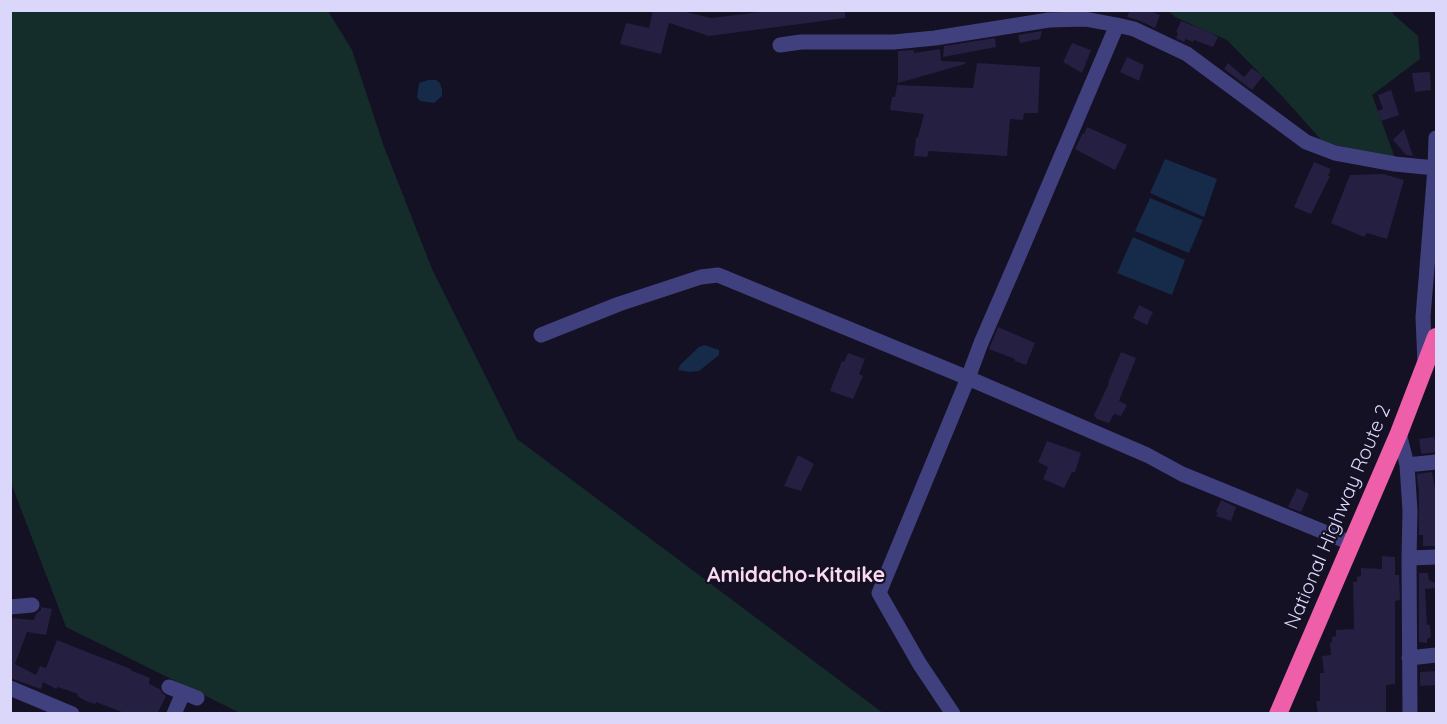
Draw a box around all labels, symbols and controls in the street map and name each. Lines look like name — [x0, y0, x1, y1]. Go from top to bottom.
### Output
street label: National Highway Route 2 — [1280, 401, 1396, 633]
district label: Amidacho-Kitaike — [707, 563, 885, 589]

